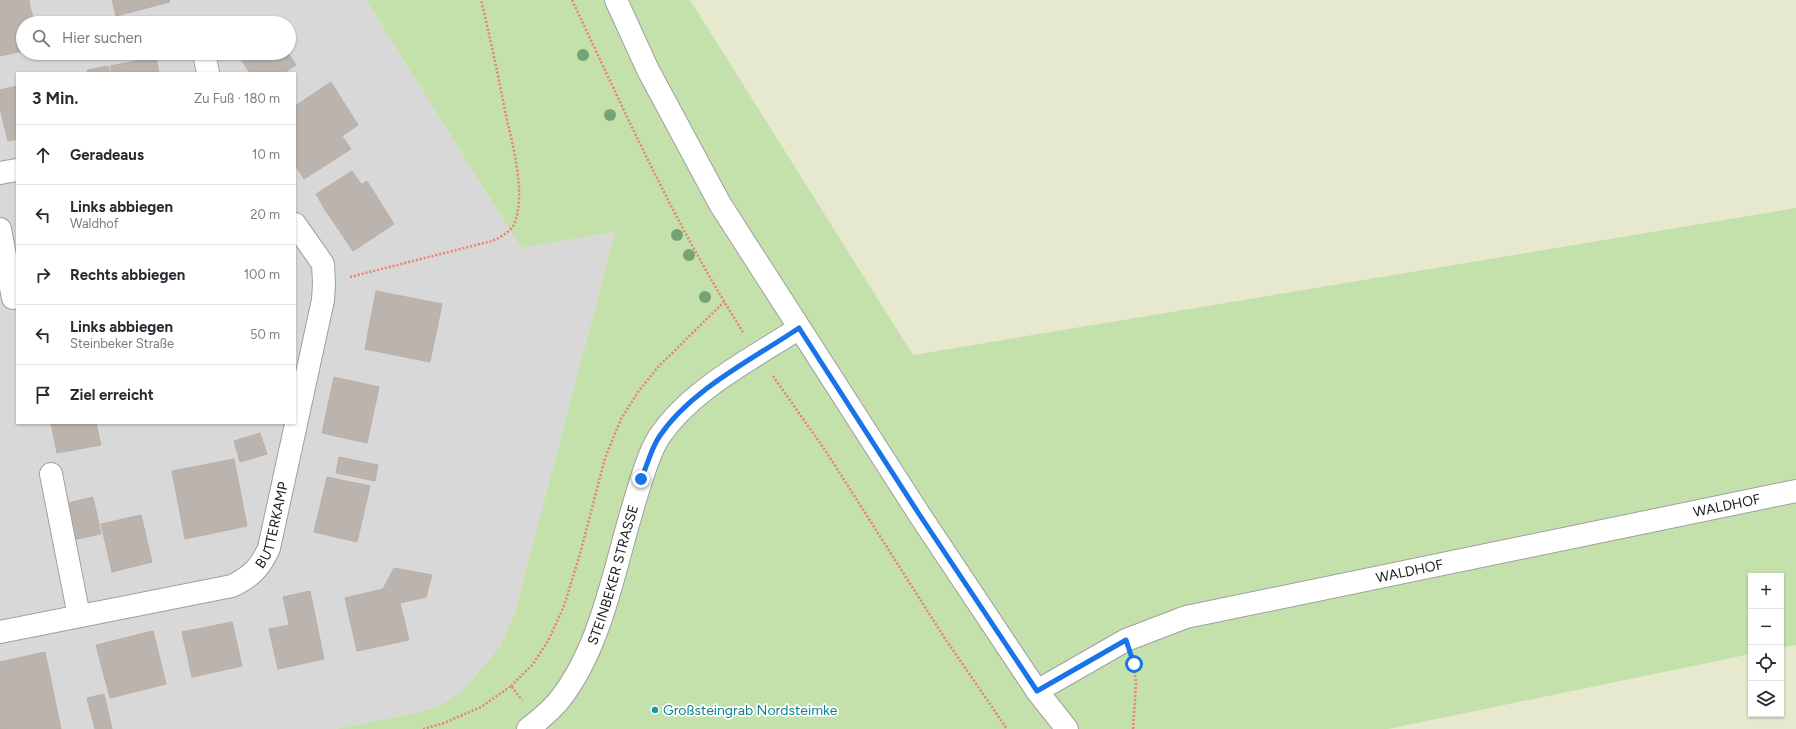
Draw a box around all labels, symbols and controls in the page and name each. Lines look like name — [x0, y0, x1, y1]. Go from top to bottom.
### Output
search box — [16, 16, 296, 60]
icon: search — [30, 27, 52, 49]
text: Hier suchen — [62, 29, 142, 47]
text: 3 Min. — [32, 88, 78, 108]
text: Zu Fuß · 180 m — [194, 91, 280, 106]
icon: ahead — [32, 144, 54, 166]
text: Geradeaus — [70, 146, 144, 164]
text: 10 m — [252, 147, 280, 162]
text: Links abbiegen — [70, 198, 173, 216]
icon: left — [32, 204, 54, 226]
text: 20 m — [250, 207, 280, 222]
text: Waldhof — [70, 216, 119, 231]
icon: right — [32, 264, 54, 286]
text: Rechts abbiegen — [70, 266, 185, 284]
text: 100 m — [244, 267, 280, 282]
text: Links abbiegen — [70, 318, 173, 336]
icon: left — [32, 324, 54, 346]
text: 50 m — [250, 327, 280, 342]
text: Steinbeker Straße — [70, 336, 174, 351]
icon: arrive — [32, 384, 54, 406]
text: Ziel erreicht — [70, 386, 154, 404]
route end — [632, 470, 650, 488]
street label: BUTTERKAMP — [252, 480, 292, 572]
street label: WALDHOF — [1692, 490, 1762, 521]
street label: STEINBEKER STRASSE — [584, 503, 642, 648]
street label: WALDHOF — [1374, 556, 1445, 587]
map controls — [1748, 573, 1784, 717]
button: + — [1748, 573, 1784, 609]
button: − — [1748, 609, 1784, 645]
button: locate — [1748, 645, 1784, 681]
route start — [1125, 655, 1143, 673]
button: layers — [1748, 681, 1784, 717]
place label: Großsteingrab Nordsteimke — [663, 702, 838, 719]
marker: Großsteingrab Nordsteimke — [650, 705, 660, 715]

